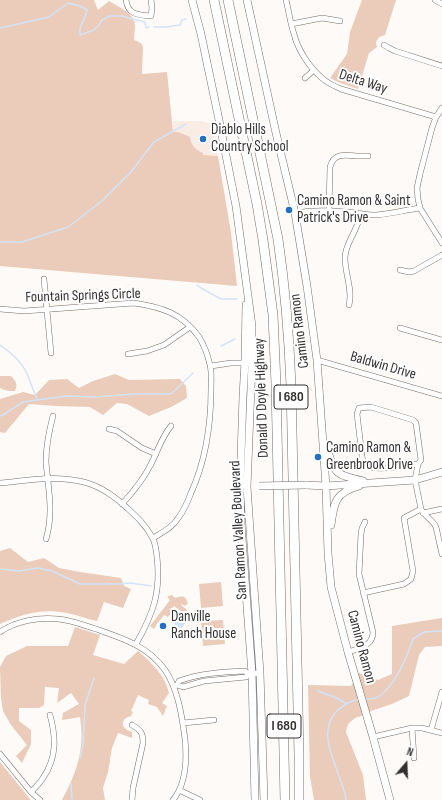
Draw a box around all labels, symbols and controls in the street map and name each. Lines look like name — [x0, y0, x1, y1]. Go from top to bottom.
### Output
street label: Delta Way — [337, 66, 389, 98]
place label: Diablo Hills Country School — [211, 121, 288, 156]
marker: Diablo Hills Country School — [198, 134, 208, 144]
place label: Camino Ramon & Saint Patrick's Drive — [297, 192, 410, 227]
marker: Camino Ramon & Saint Patrick's Drive — [284, 205, 294, 215]
street label: Fountain Springs Circle — [25, 285, 141, 307]
street label: Camino Ramon — [286, 293, 314, 369]
street label: Donald D Doyle Highway — [251, 338, 273, 458]
street label: Baldwin Drive — [348, 348, 418, 384]
road number: I 680 — [274, 385, 308, 409]
place label: Camino Ramon & Greenbrook Drive — [326, 439, 413, 474]
marker: Camino Ramon & Greenbrook Drive — [313, 452, 323, 462]
street label: San Ramon Valley Boulevard — [226, 460, 252, 600]
place label: Danville Ranch House — [171, 608, 236, 643]
street label: Camino Ramon — [343, 608, 379, 686]
marker: Danville Ranch House — [158, 621, 168, 631]
road number: I 680 — [267, 714, 301, 738]
north arrow — [386, 744, 426, 784]
text: N — [405, 745, 415, 759]

